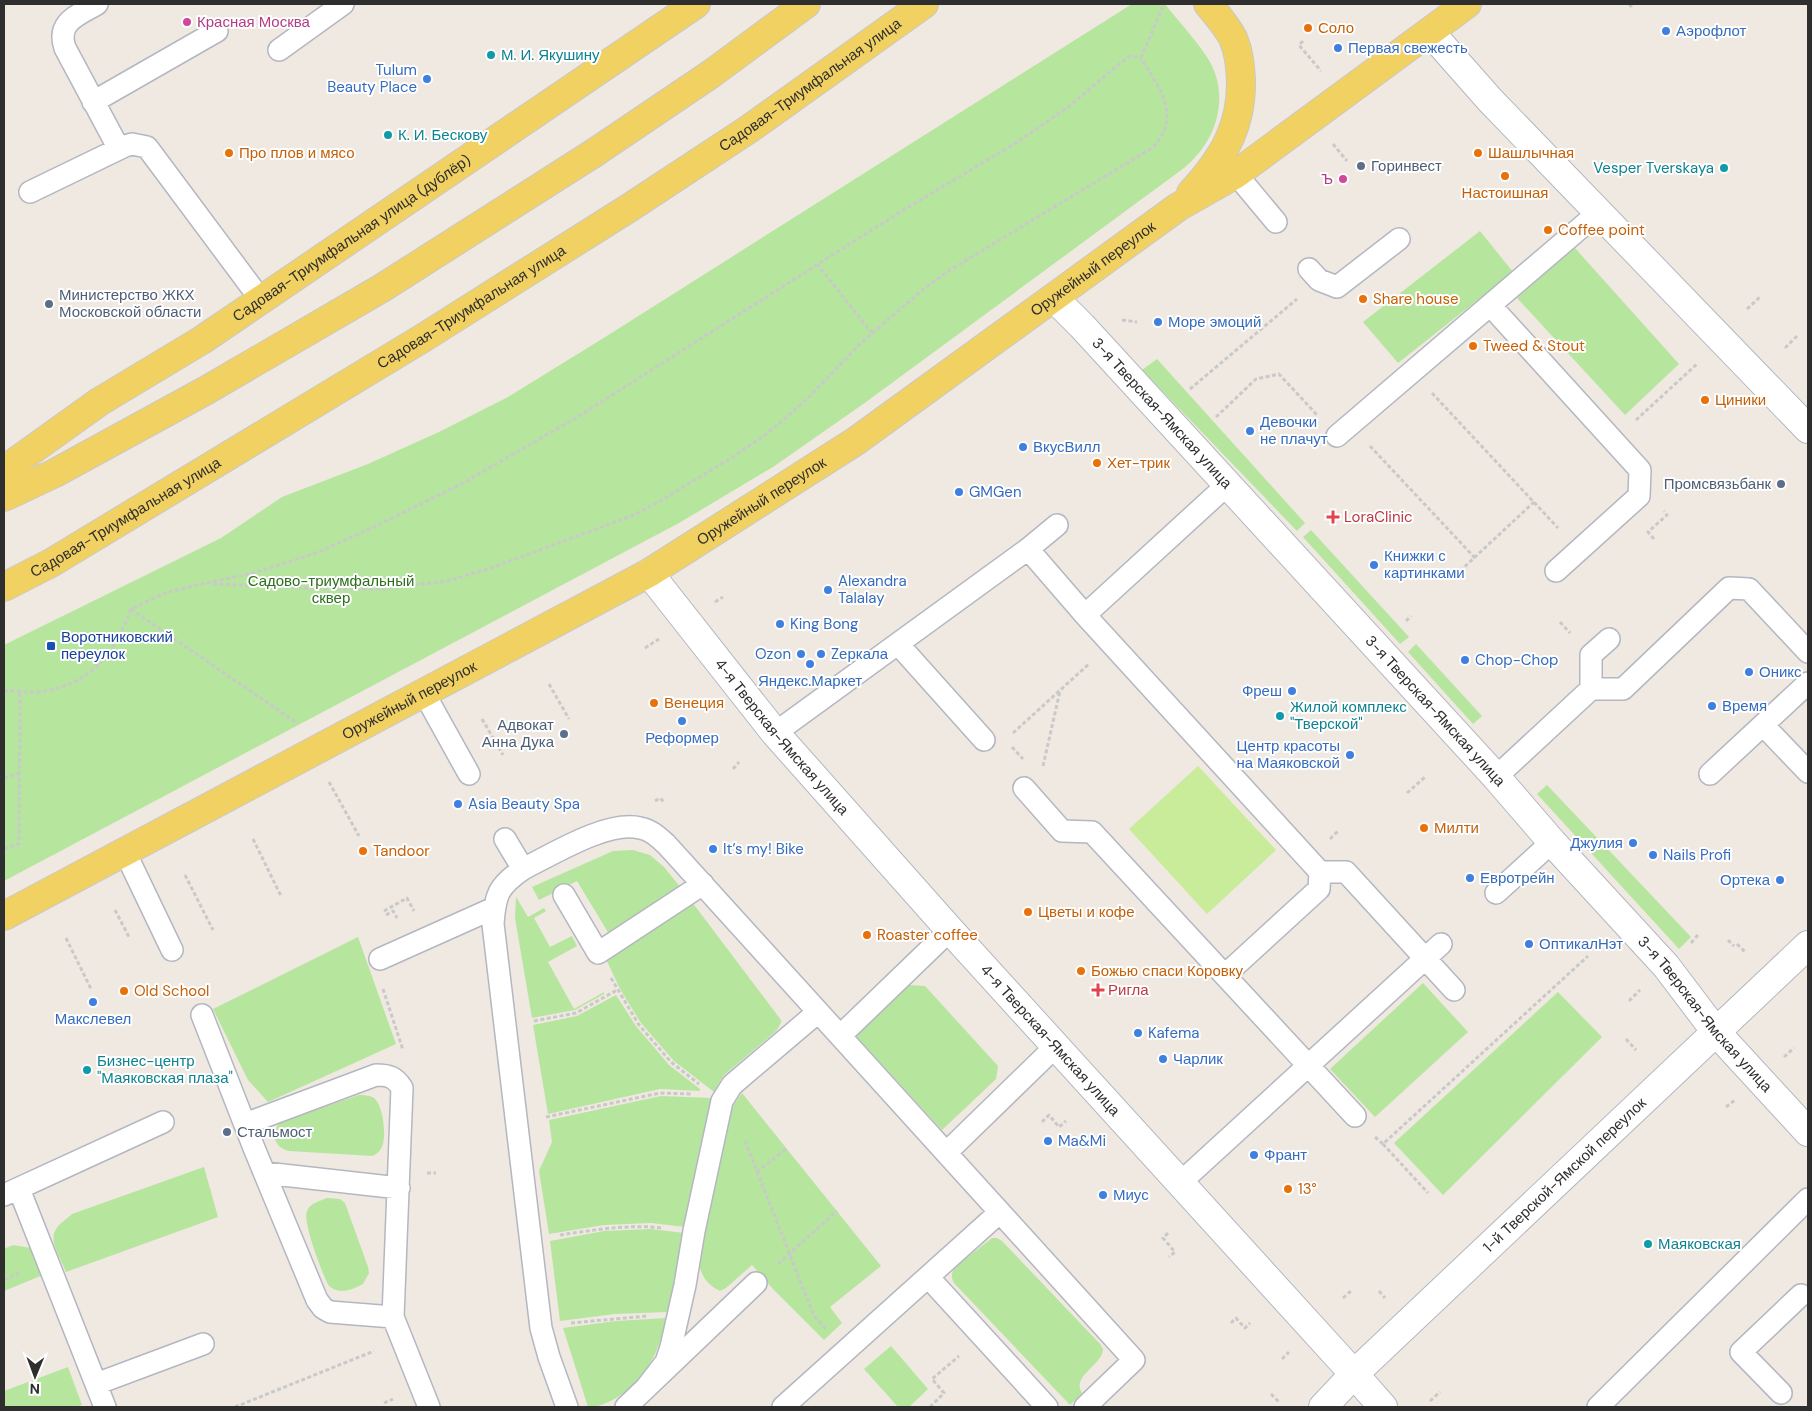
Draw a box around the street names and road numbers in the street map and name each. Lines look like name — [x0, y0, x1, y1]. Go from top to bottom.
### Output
street label: Садовая-Триумфальная улица — [715, 13, 906, 156]
street label: Садовая-Триумфальная улица (дублёр) — [228, 152, 474, 326]
street label: Оружейный переулок — [1027, 216, 1160, 321]
street label: Садовая-Триумфальная улица — [373, 241, 569, 373]
street label: 3-я Тверская-Ямская улица — [1088, 333, 1237, 494]
street label: Садовая-Триумфальная улица — [27, 452, 225, 582]
street label: Оружейный переулок — [693, 452, 830, 550]
street label: 3-я Тверская-Ямская улица — [1361, 631, 1510, 791]
street label: 4-я Тверская-Ямская улица — [710, 655, 854, 820]
street label: Оружейный переулок — [338, 656, 480, 744]
street label: 3-я Тверская-Ямская улица — [1633, 932, 1777, 1097]
street label: 4-я Тверская-Ямская улица — [976, 960, 1125, 1121]
street label: 1-й Тверской-Ямской переулок — [1479, 1093, 1651, 1257]

